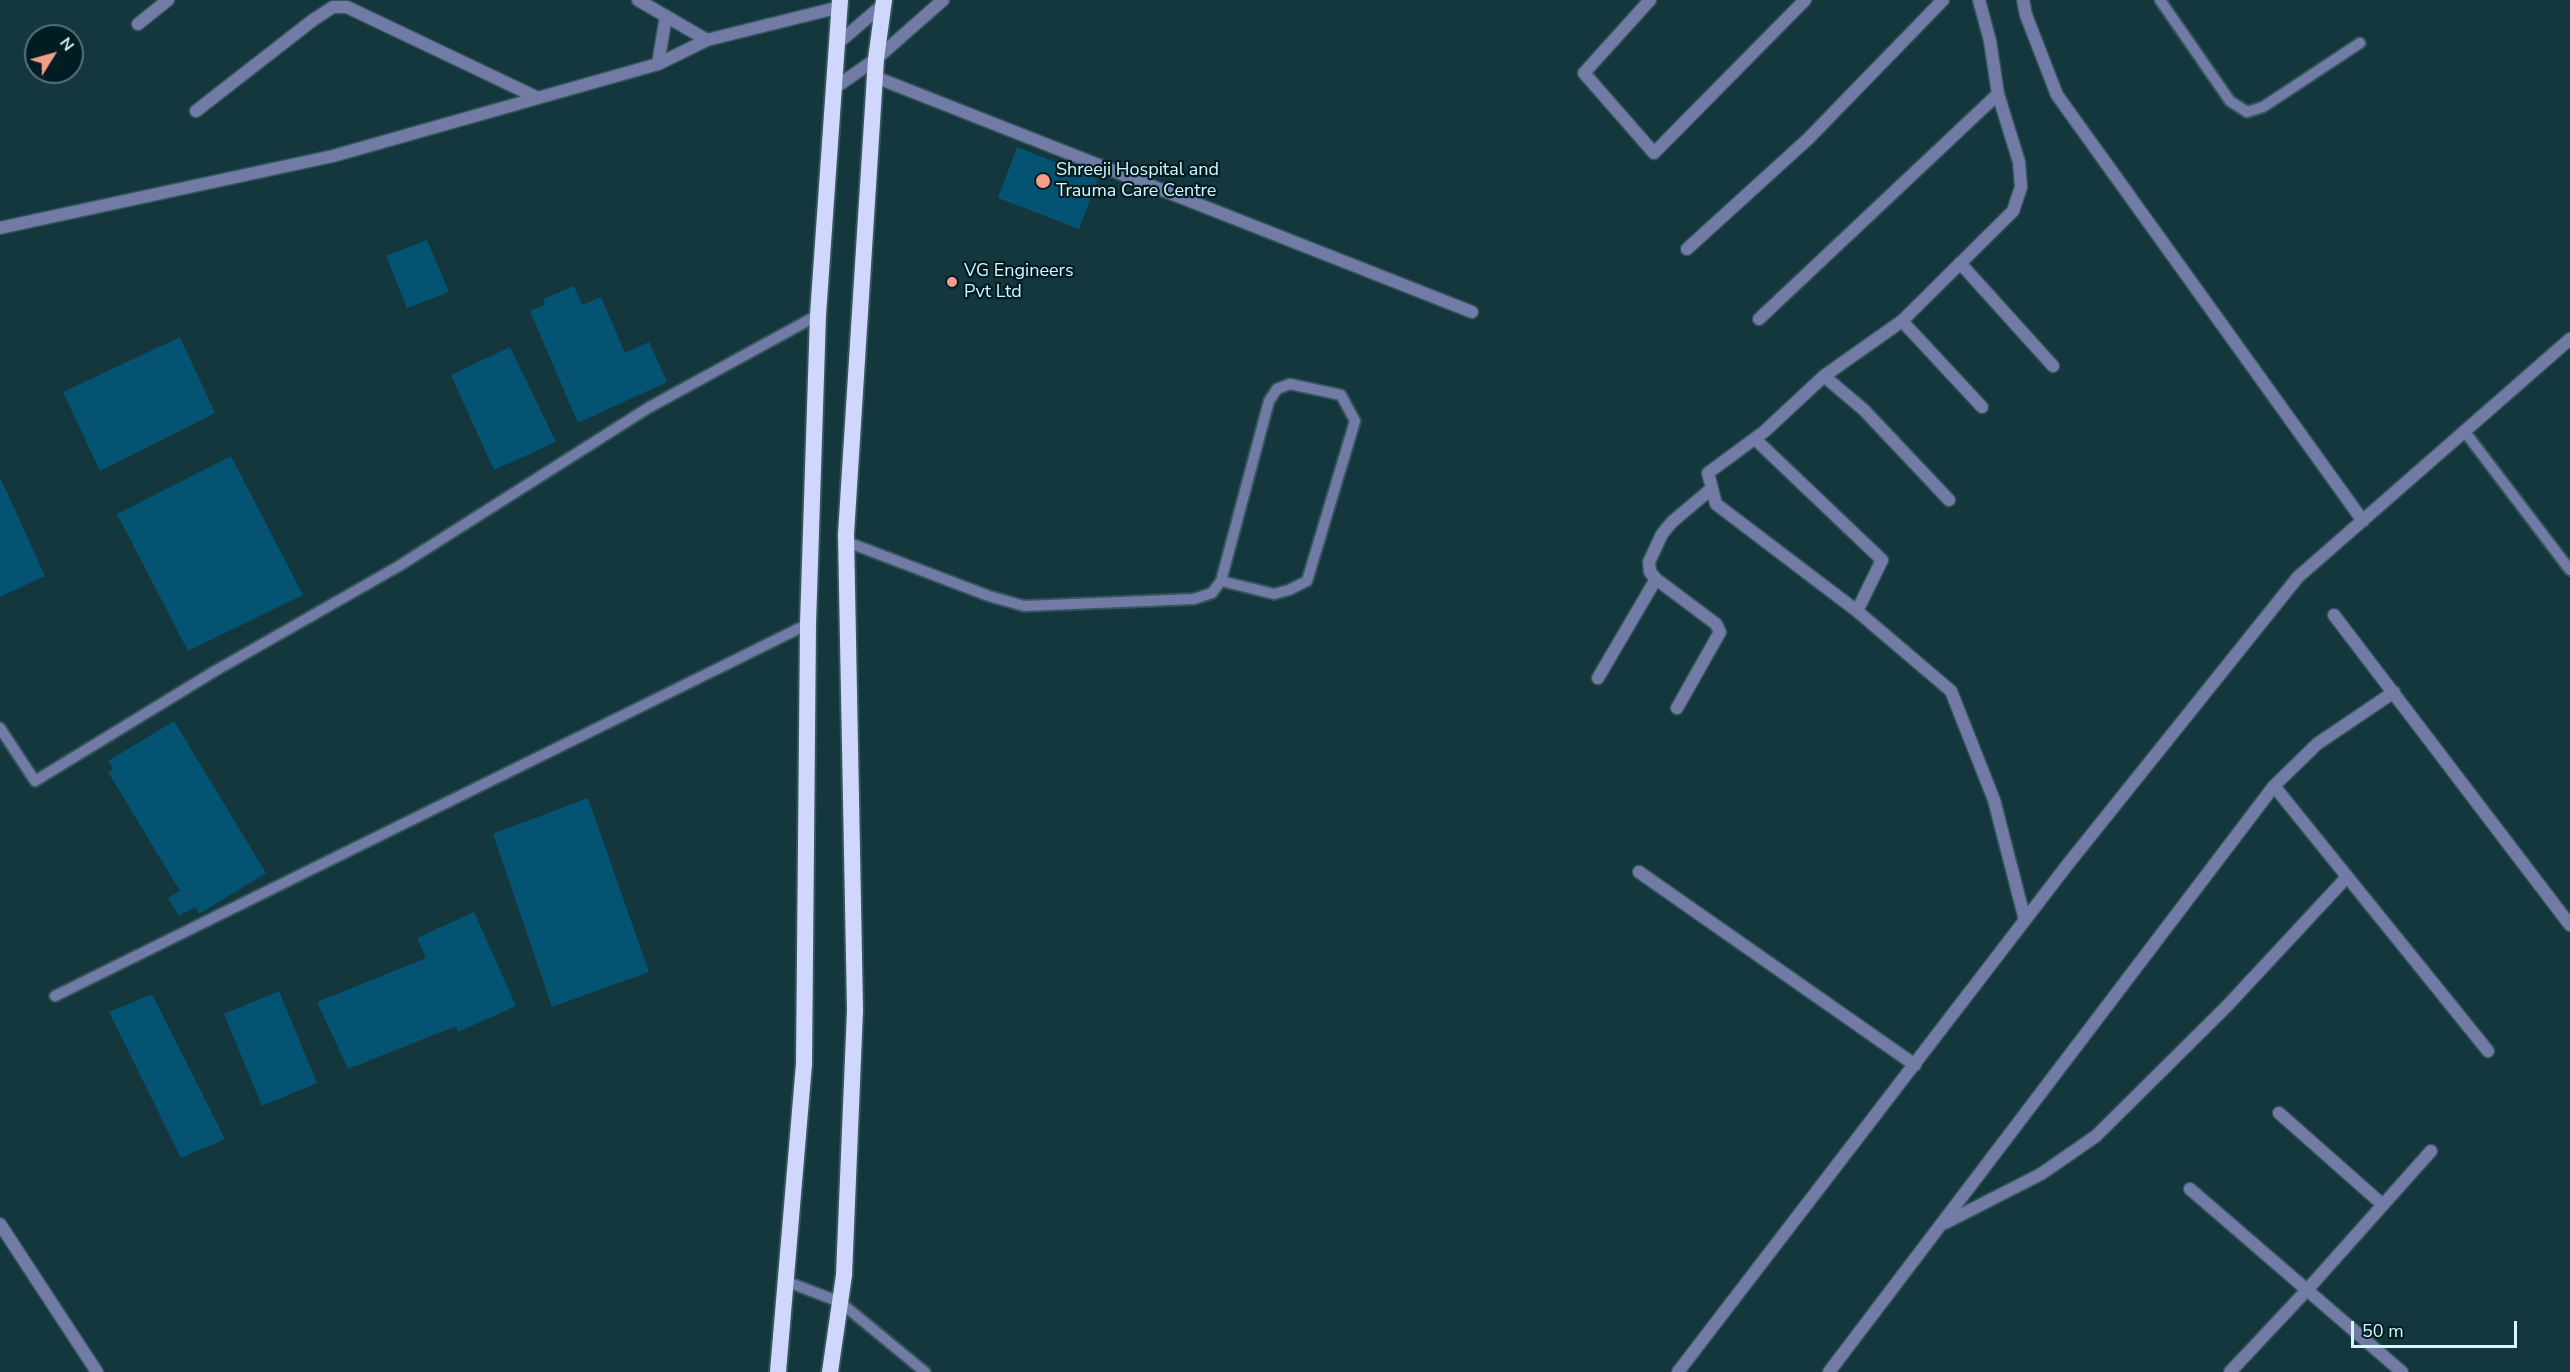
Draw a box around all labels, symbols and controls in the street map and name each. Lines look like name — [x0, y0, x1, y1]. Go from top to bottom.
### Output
north arrow — [24, 24, 84, 84]
text: N — [54, 33, 79, 56]
place label: Shreeji Hospital and Trauma Care Centre — [1056, 160, 1219, 202]
marker: Shreeji Hospital and Trauma Care Centre — [1034, 172, 1052, 190]
place label: VG Engineers Pvt Ltd — [964, 261, 1074, 304]
marker: VG Engineers Pvt Ltd — [945, 275, 959, 289]
scale bar — [2354, 1309, 2520, 1347]
text: 50 m — [2362, 1319, 2404, 1343]

